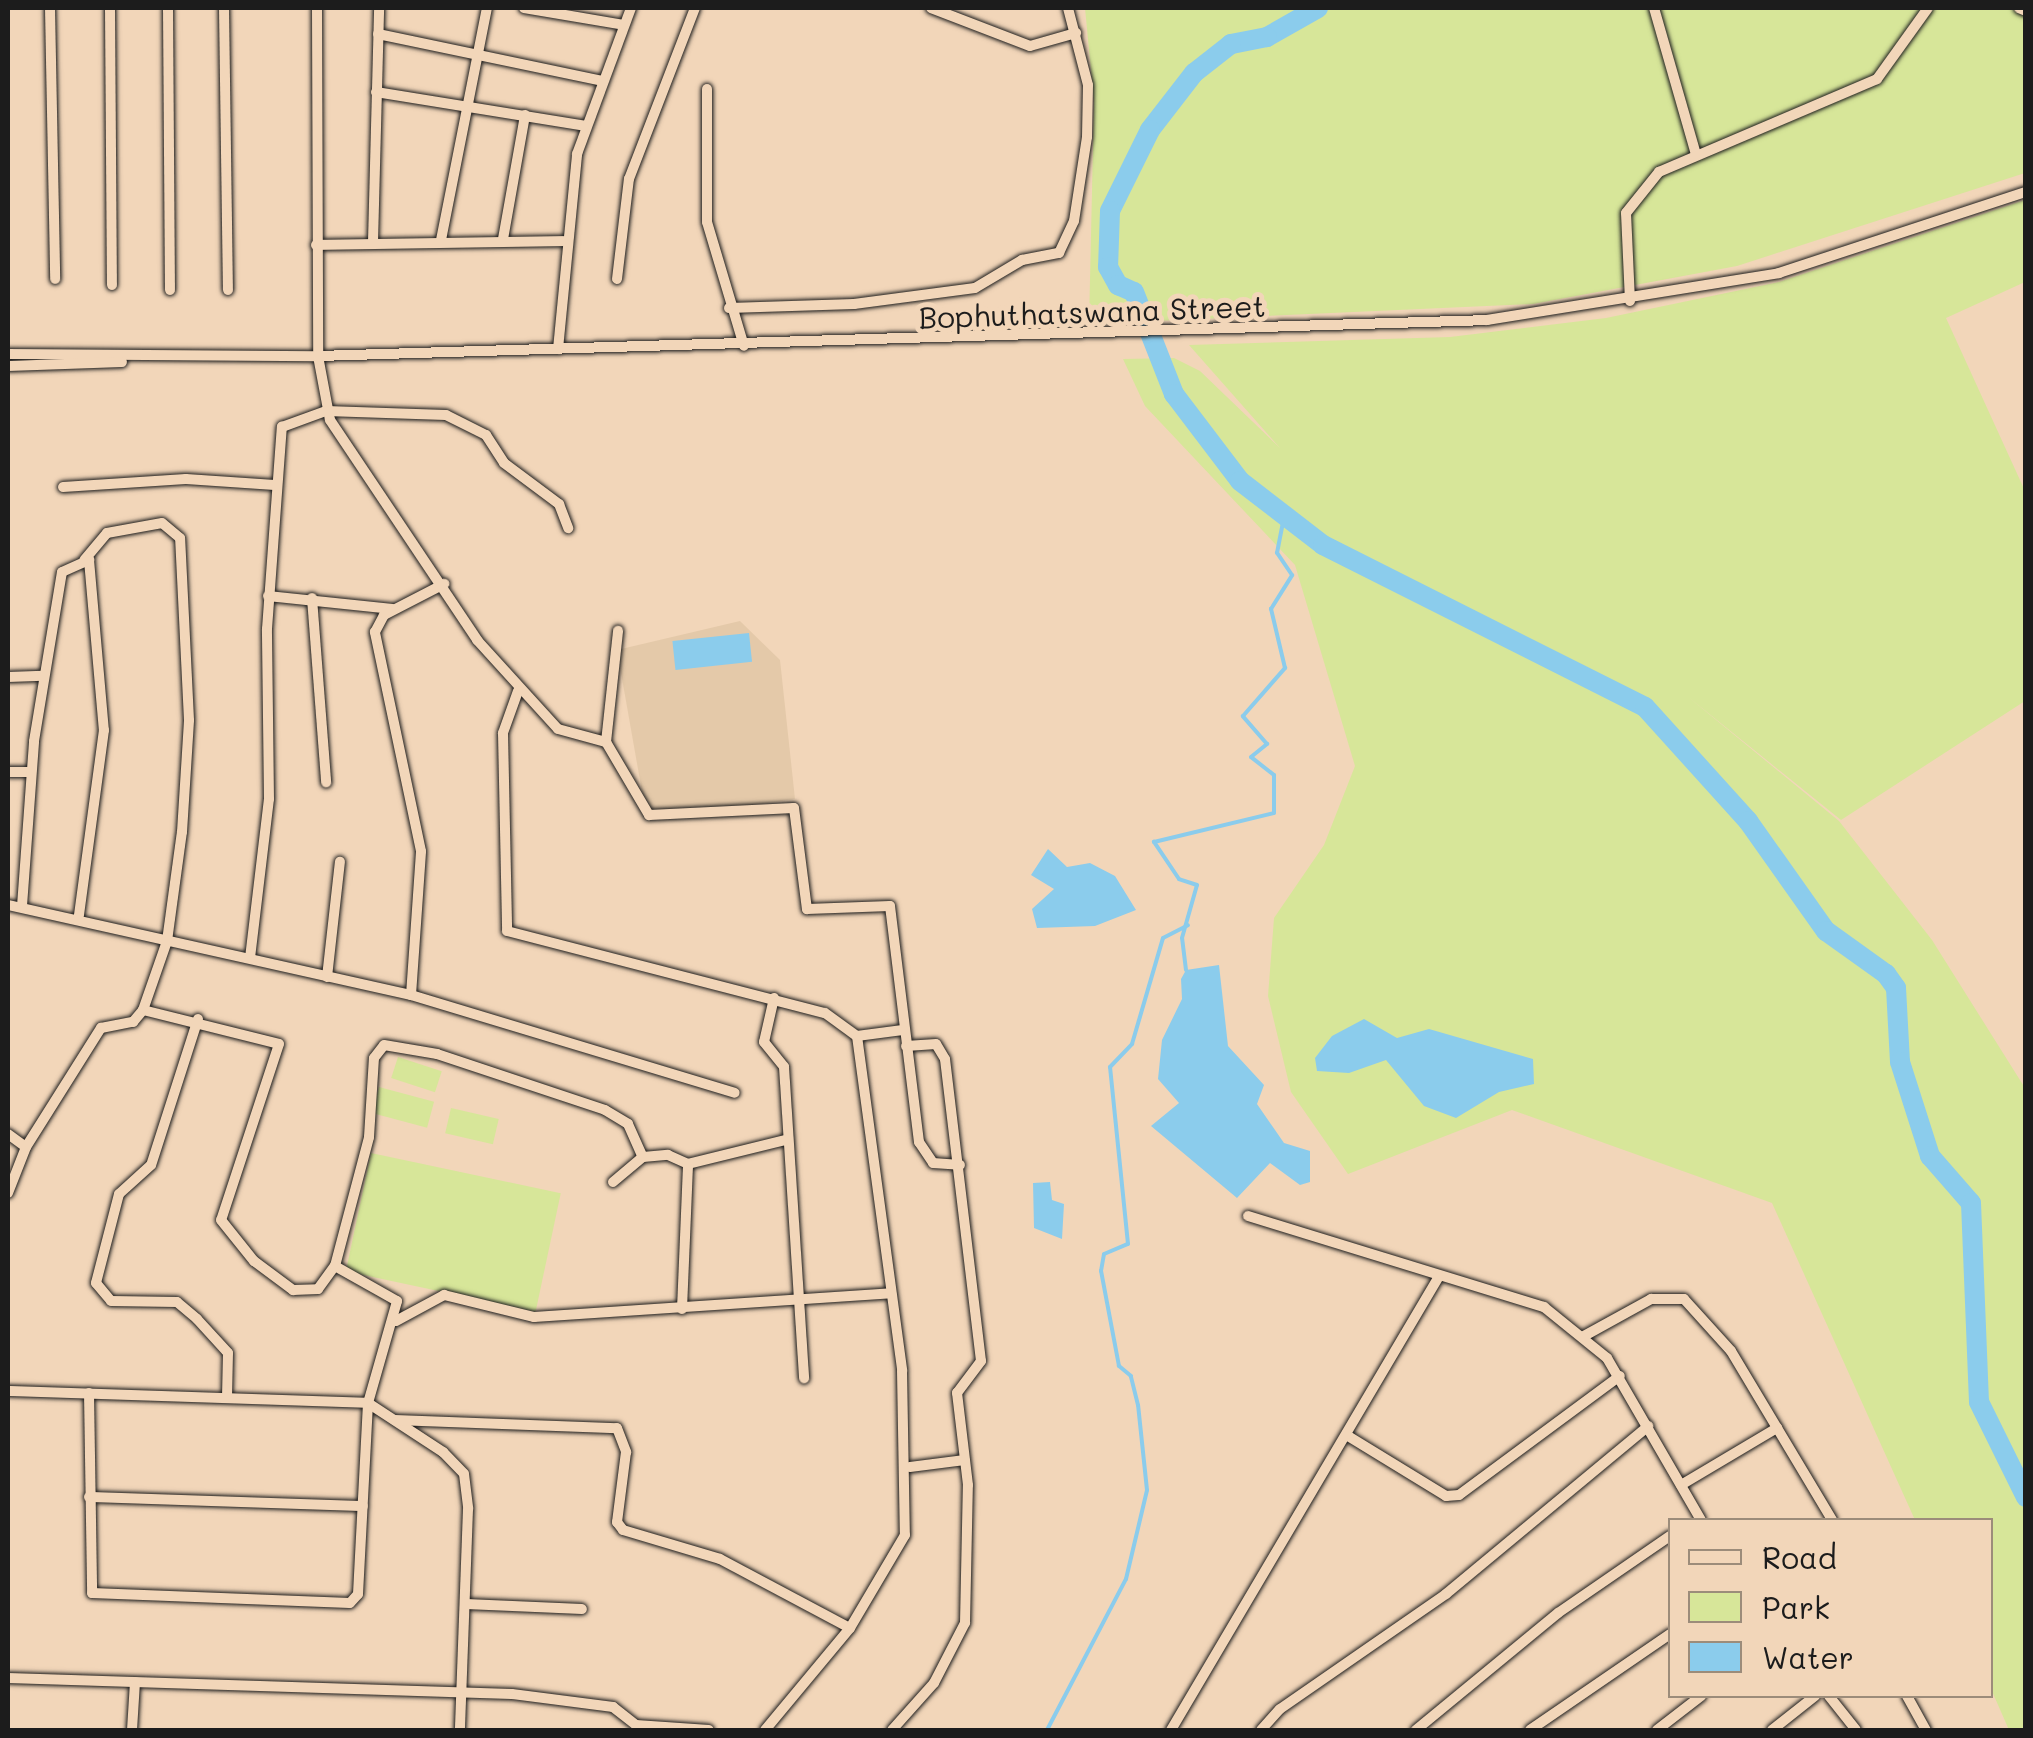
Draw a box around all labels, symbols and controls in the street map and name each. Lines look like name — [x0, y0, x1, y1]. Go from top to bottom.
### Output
street label: Bophuthatswana Street — [918, 287, 1266, 335]
legend — [1668, 1518, 1993, 1698]
text: Road — [1762, 1537, 1837, 1577]
text: Park — [1762, 1587, 1830, 1627]
text: Water — [1762, 1637, 1854, 1677]

